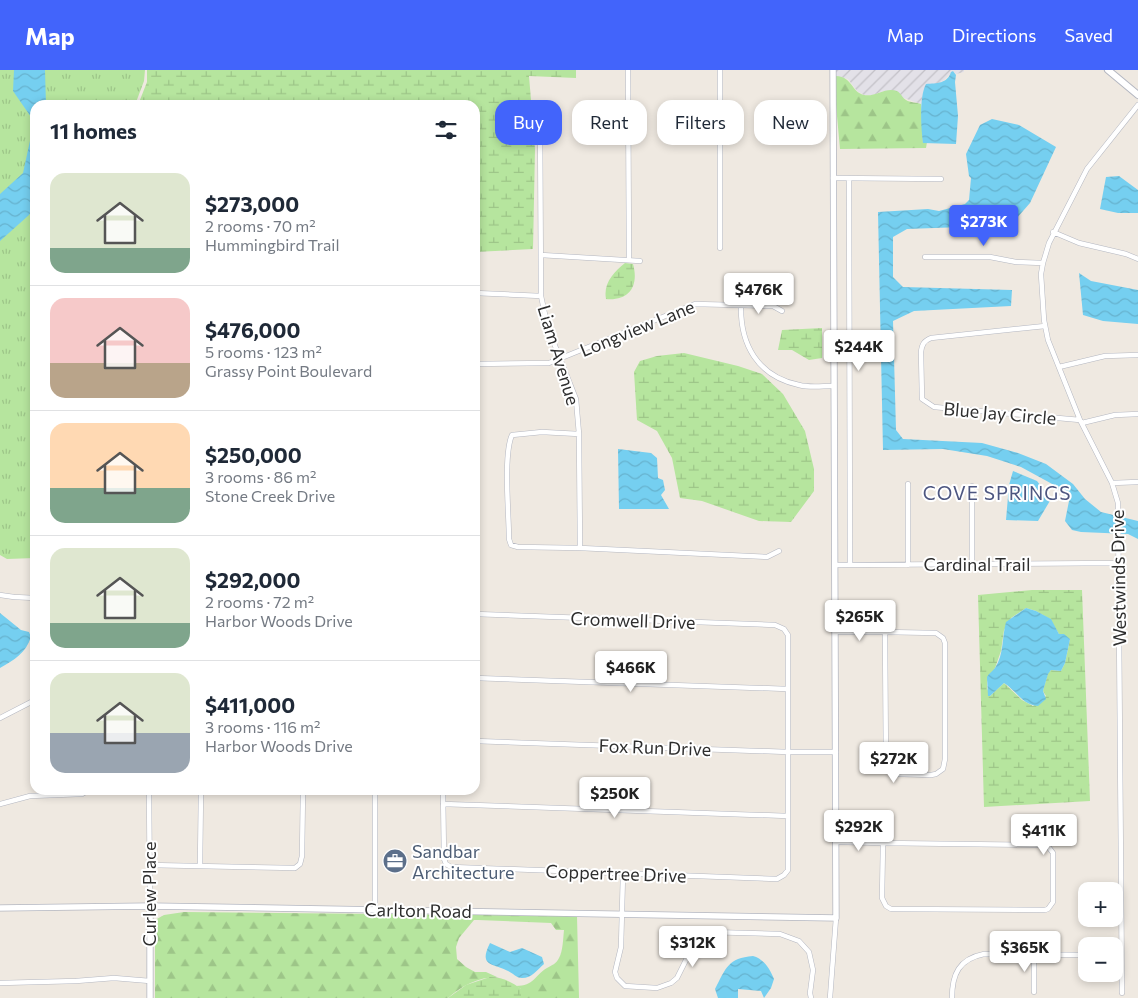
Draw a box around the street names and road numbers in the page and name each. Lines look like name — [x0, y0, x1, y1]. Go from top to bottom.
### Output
street label: Longview Lane — [576, 295, 698, 361]
street label: Liam Avenue — [533, 302, 585, 408]
street label: Blue Jay Circle — [943, 397, 1057, 429]
street label: Westwinds Drive — [1106, 509, 1130, 647]
street label: Cardinal Trail — [923, 553, 1031, 575]
street label: Cromwell Drive — [570, 607, 696, 633]
street label: Fox Run Drive — [598, 734, 712, 760]
street label: Curlew Place — [138, 842, 160, 946]
street label: Coppertree Drive — [545, 860, 687, 886]
street label: Carlton Road — [364, 898, 472, 922]

